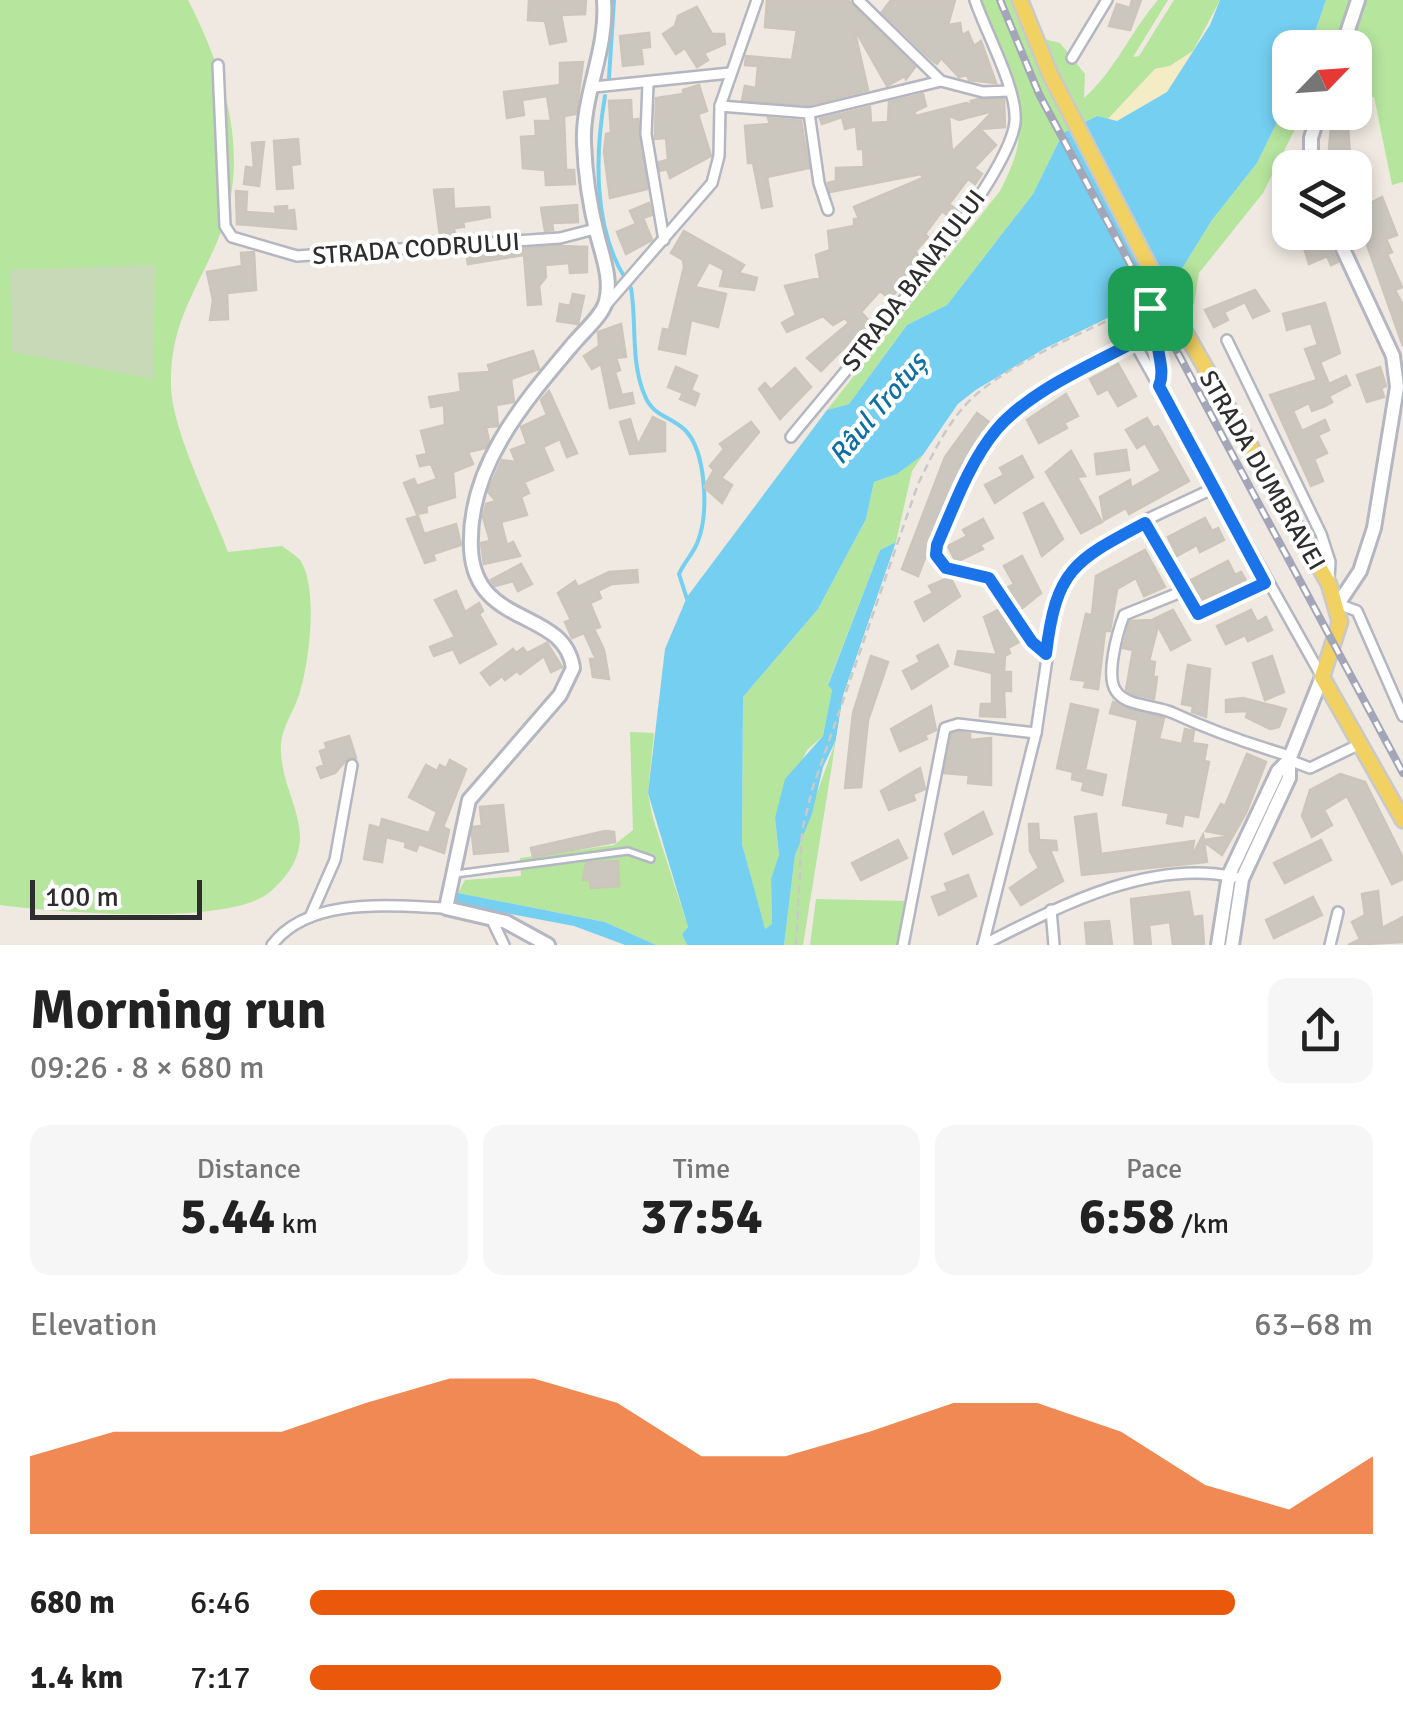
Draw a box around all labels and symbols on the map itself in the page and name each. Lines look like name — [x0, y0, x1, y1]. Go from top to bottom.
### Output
north arrow — [1272, 30, 1372, 130]
street label: STRADA BANATULUI — [835, 183, 992, 377]
street label: STRADA CODRULUI — [311, 226, 521, 271]
pin — [1108, 266, 1193, 351]
water label: Râul Trotuș — [822, 344, 936, 471]
street label: STRADA DUMBRAVEI — [1193, 365, 1332, 576]
scale bar — [30, 875, 202, 920]

